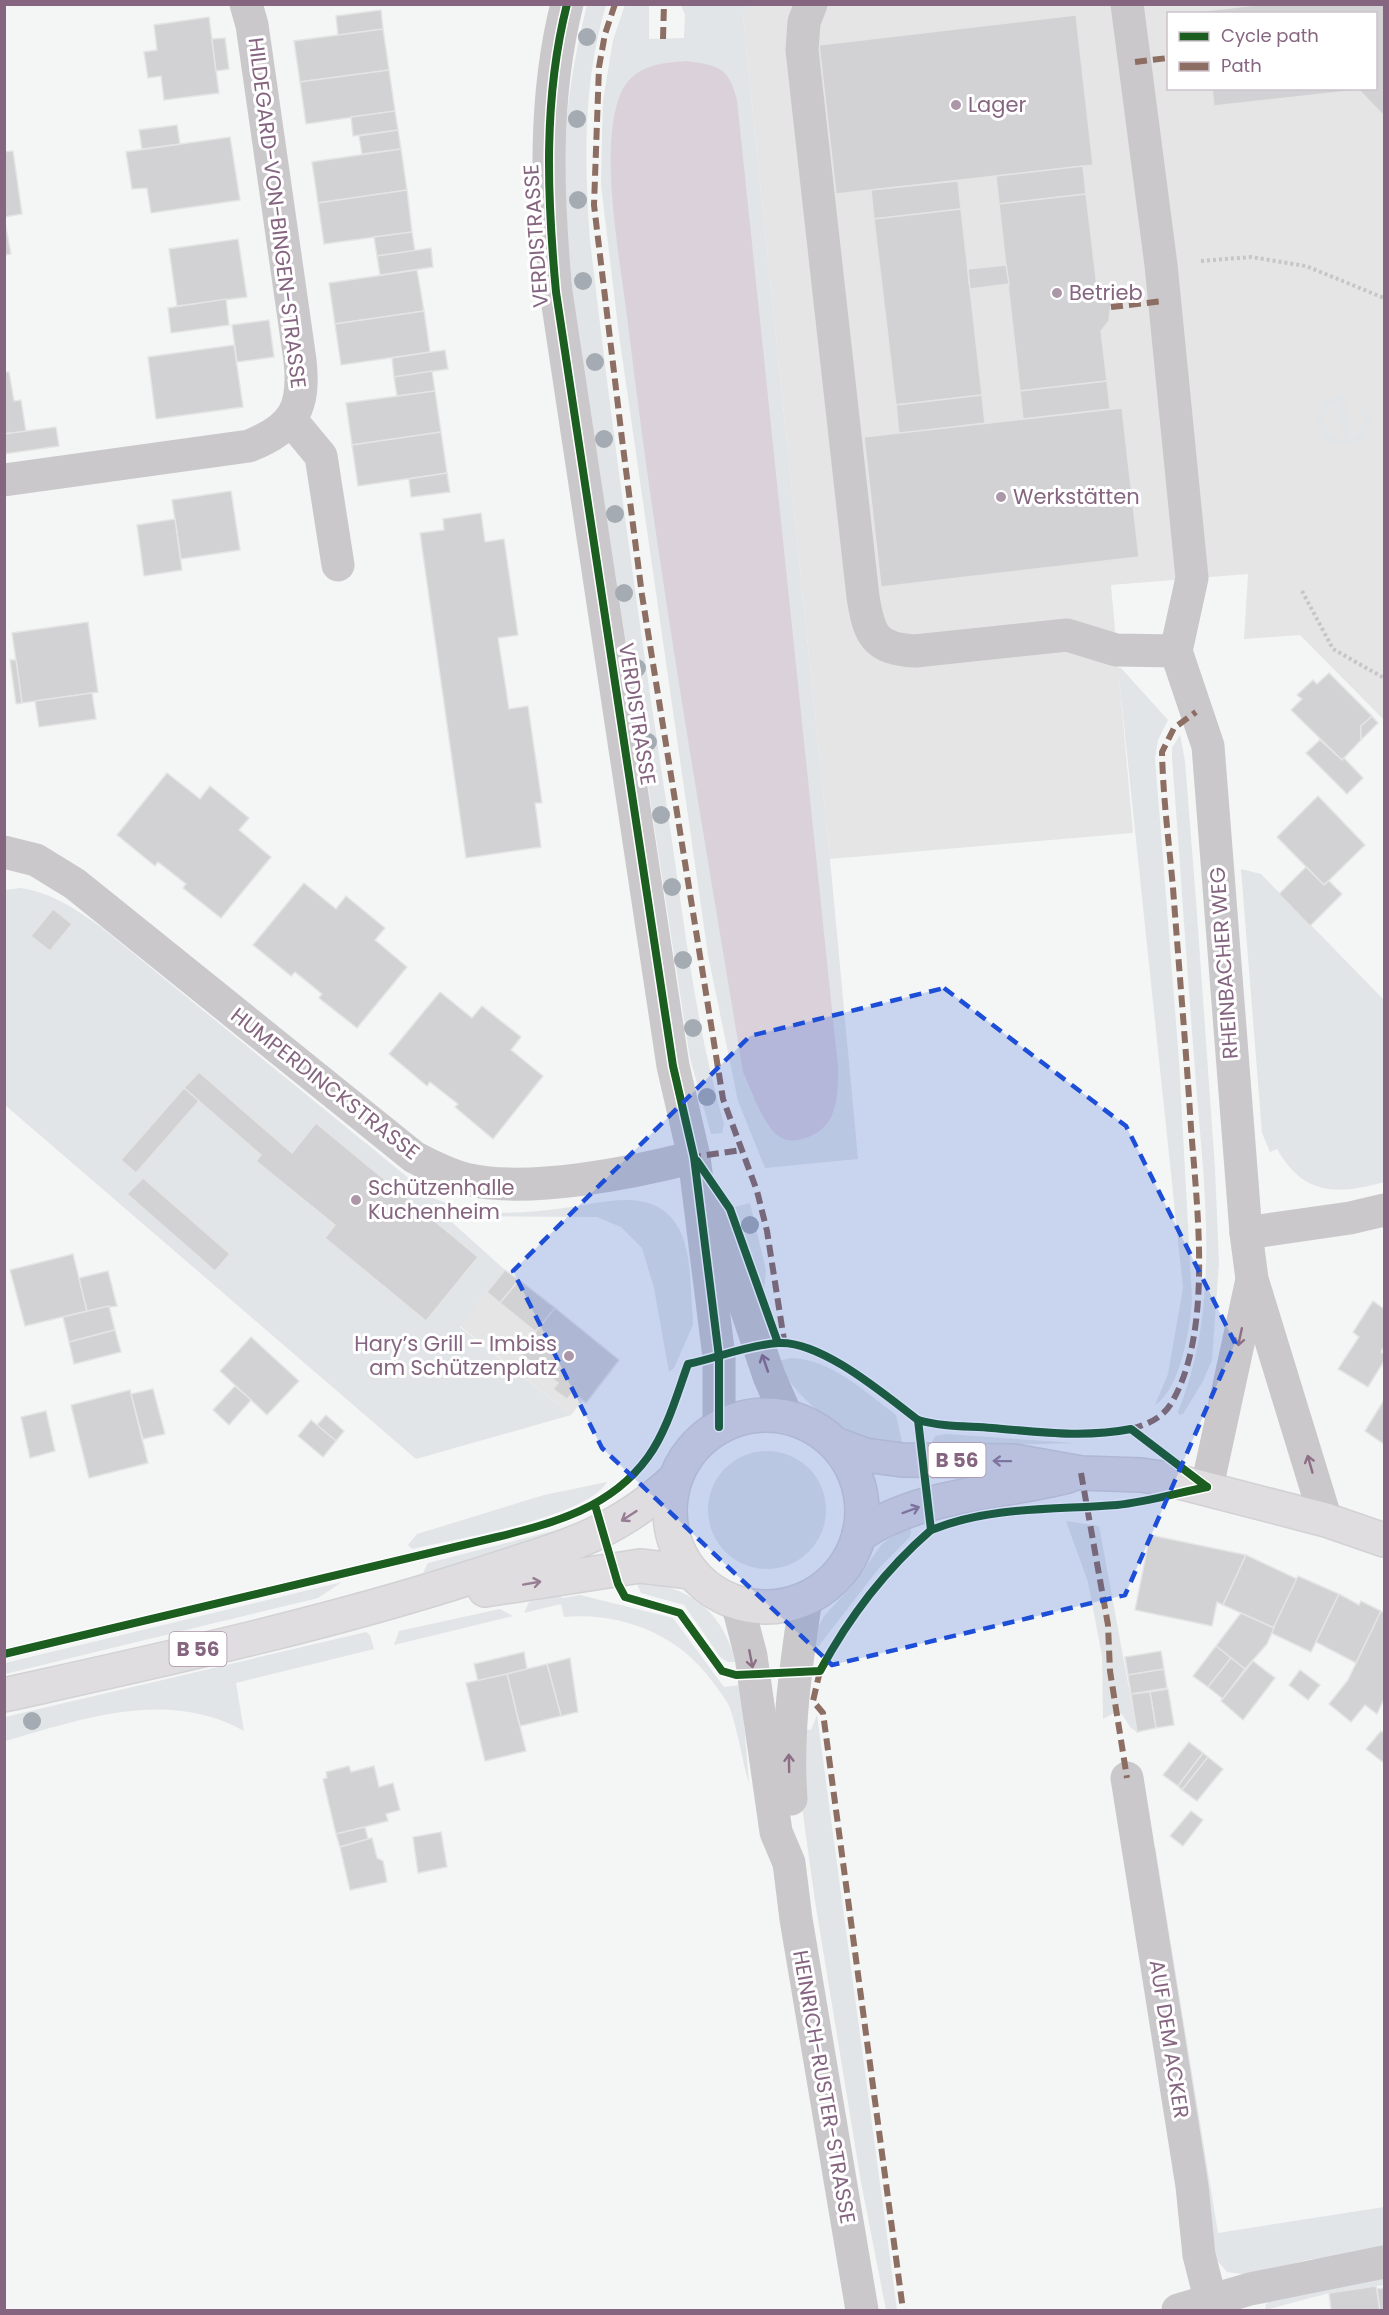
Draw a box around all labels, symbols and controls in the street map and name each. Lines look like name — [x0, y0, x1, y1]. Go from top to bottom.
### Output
legend — [1167, 12, 1377, 90]
text: Cycle path — [1221, 23, 1319, 48]
street label: HILDEGARD-VON-BINGEN-STRASSE — [242, 36, 313, 390]
text: Path — [1221, 53, 1262, 78]
place label: Lager — [968, 90, 1026, 119]
marker: Lager — [949, 98, 963, 112]
street label: VERDISTRASSE — [516, 163, 555, 309]
place label: Betrieb — [1069, 278, 1143, 307]
marker: Betrieb — [1050, 286, 1064, 300]
place label: Werkstätten — [1013, 482, 1140, 511]
marker: Werkstätten — [994, 490, 1008, 504]
street label: VERDISTRASSE — [612, 641, 663, 787]
street label: RHEINBACHER WEG — [1202, 866, 1245, 1060]
street label: HUMPERDINCKSTRASSE — [225, 1001, 426, 1166]
place label: Schützenhalle Kuchenheim — [368, 1173, 515, 1226]
marker: Schützenhalle Kuchenheim — [349, 1193, 363, 1207]
one-way arrow — [1234, 1326, 1245, 1346]
place label: Hary’s Grill – Imbiss am Schützenplatz — [354, 1329, 557, 1382]
marker: Hary’s Grill – Imbiss am Schützenplatz — [562, 1349, 576, 1363]
one-way arrow — [758, 1354, 769, 1373]
road number: B 56 — [928, 1443, 986, 1477]
one-way arrow — [993, 1455, 1013, 1467]
one-way arrow — [1304, 1455, 1315, 1474]
one-way arrow — [901, 1503, 920, 1514]
one-way arrow — [621, 1510, 638, 1522]
one-way arrow — [521, 1577, 541, 1588]
road number: B 56 — [170, 1632, 226, 1666]
one-way arrow — [746, 1649, 757, 1669]
one-way arrow — [783, 1754, 795, 1774]
street label: HEINRICH-RUSTER-STRASSE — [786, 1948, 863, 2226]
street label: AUF DEM ACKER — [1143, 1957, 1196, 2120]

